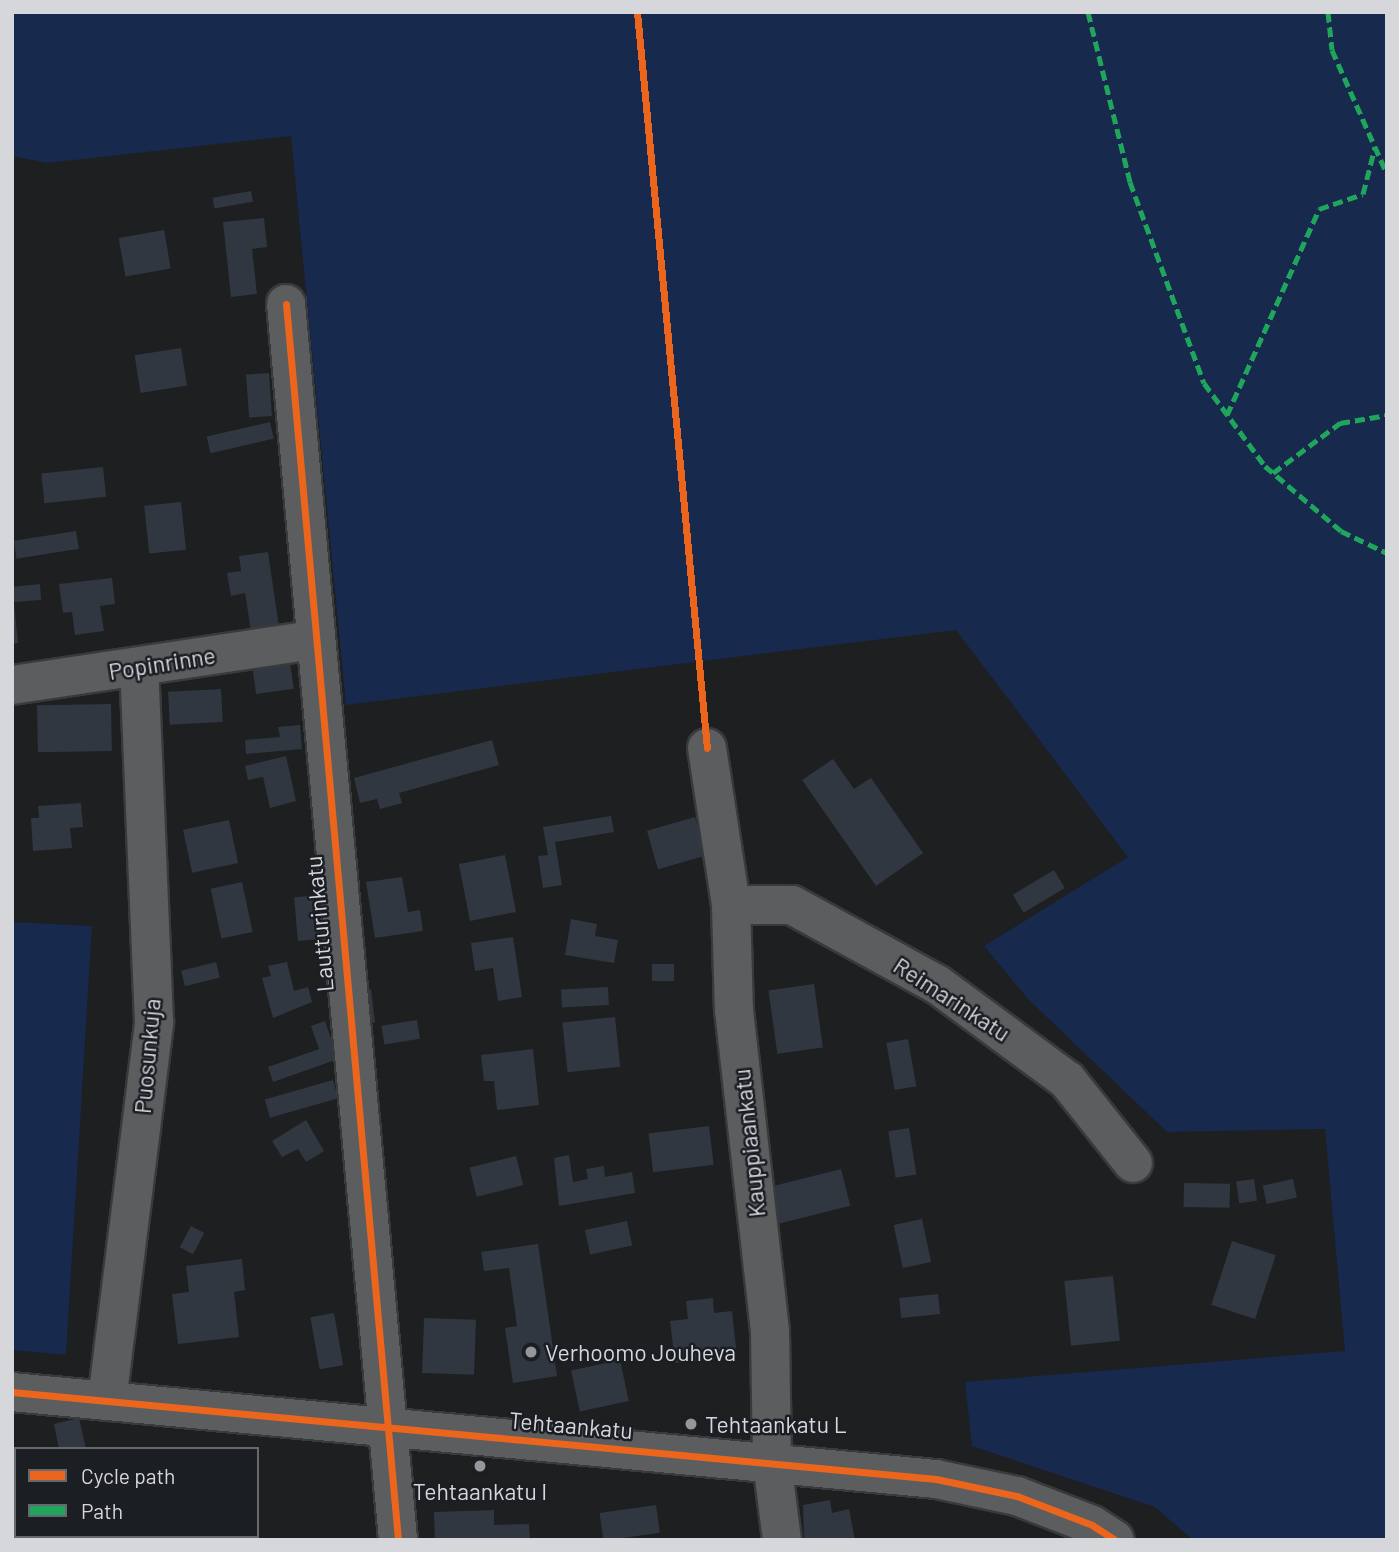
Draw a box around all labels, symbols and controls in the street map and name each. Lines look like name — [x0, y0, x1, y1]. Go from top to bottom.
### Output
street label: Popinrinne — [107, 641, 217, 685]
street label: Lautturinkatu — [299, 855, 339, 993]
street label: Reimarinkatu — [889, 951, 1015, 1047]
street label: Puosunkuja — [128, 997, 166, 1115]
street label: Kauppiaankatu — [727, 1067, 771, 1219]
place label: Verhoomo Jouheva — [545, 1338, 736, 1366]
marker: Verhoomo Jouheva — [523, 1344, 539, 1360]
street label: Tehtaankatu — [508, 1406, 634, 1444]
place label: Tehtaankatu L — [705, 1410, 847, 1438]
marker: Tehtaankatu L — [683, 1416, 699, 1432]
legend — [14, 1447, 259, 1538]
marker: Tehtaankatu I — [472, 1458, 488, 1474]
text: Cycle path — [81, 1463, 175, 1488]
place label: Tehtaankatu I — [413, 1477, 547, 1505]
text: Path — [81, 1498, 123, 1523]

